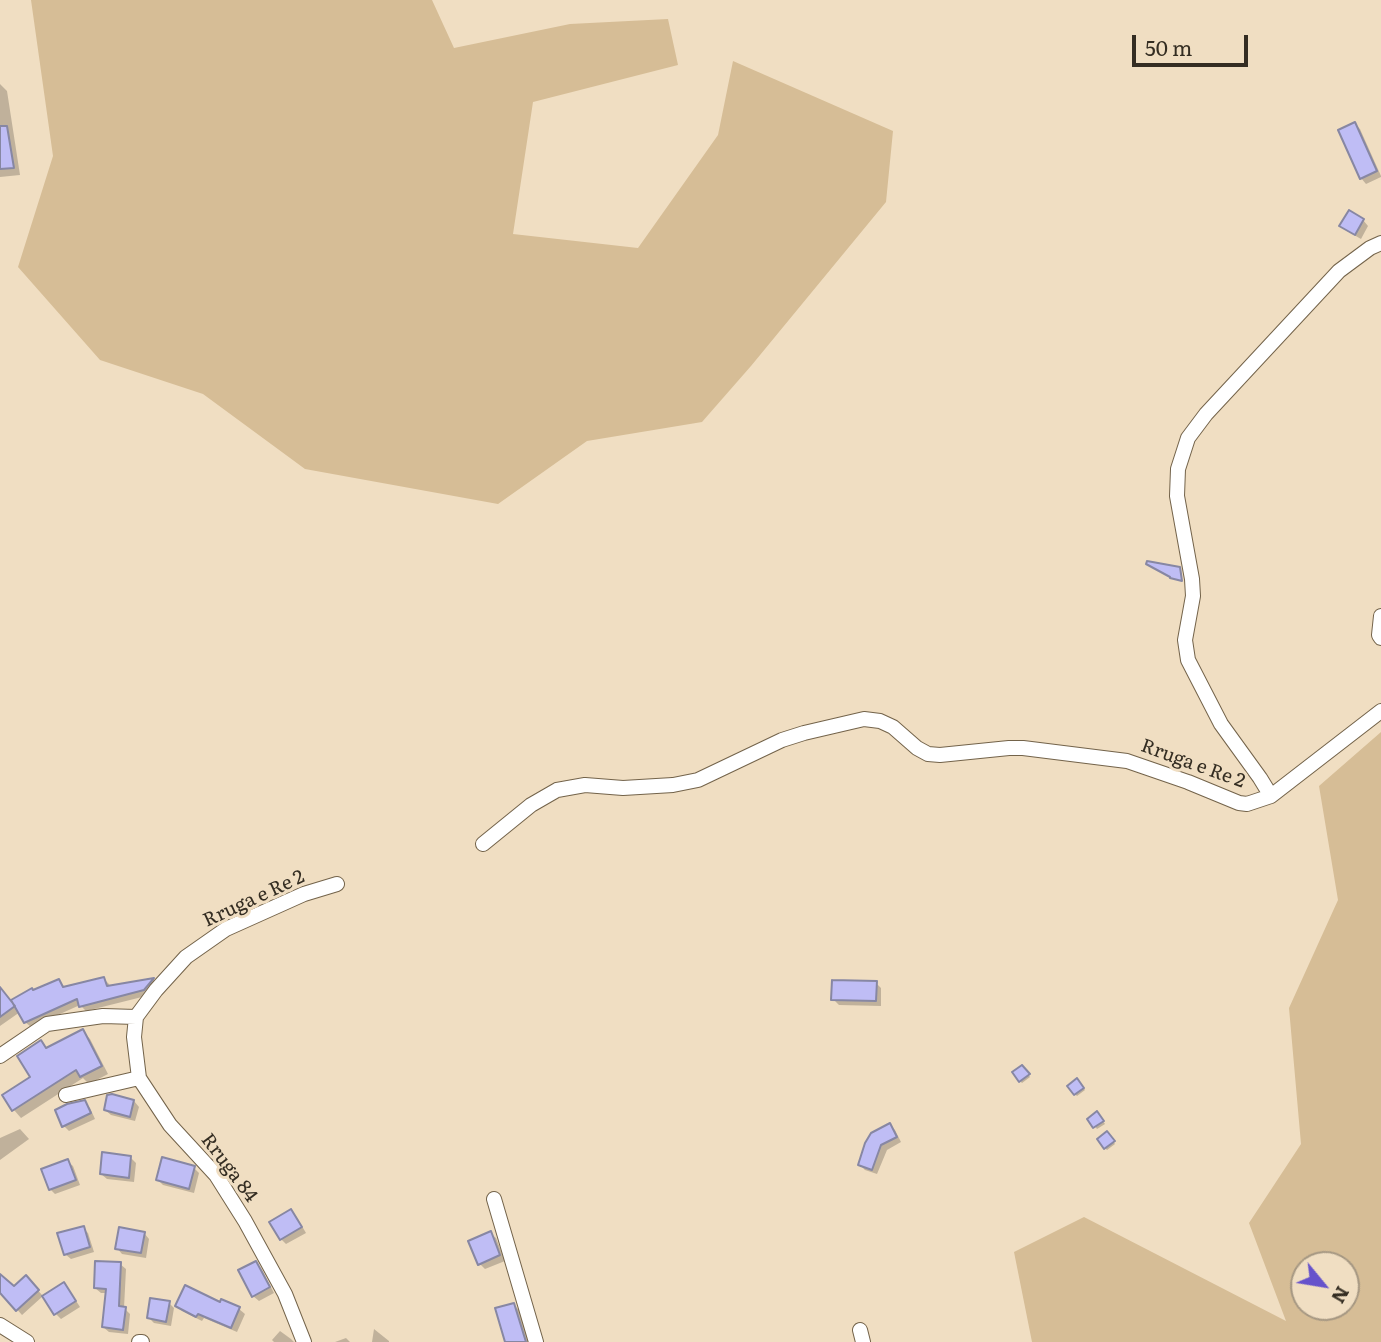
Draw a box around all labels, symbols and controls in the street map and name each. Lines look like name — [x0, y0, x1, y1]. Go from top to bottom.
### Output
scale bar — [1136, 21, 1252, 65]
text: 50 m — [1145, 31, 1192, 62]
street label: Rruga e Re 2 — [1138, 735, 1248, 793]
street label: Rruga e Re 2 — [200, 866, 308, 932]
street label: Rruga 84 — [196, 1129, 262, 1207]
north arrow — [1290, 1251, 1360, 1321]
text: N — [1325, 1282, 1358, 1309]

